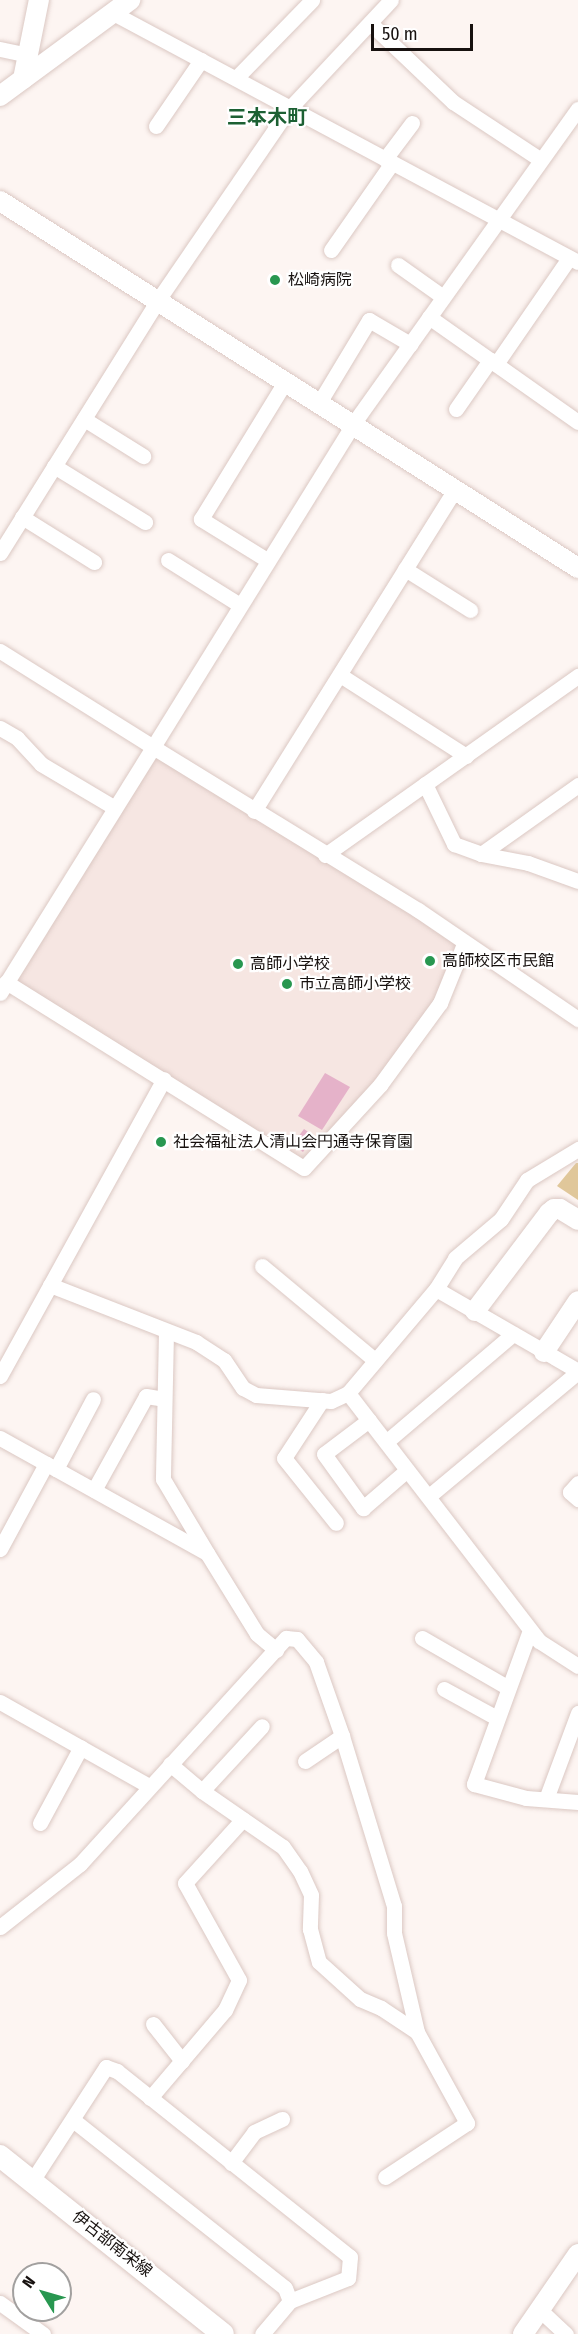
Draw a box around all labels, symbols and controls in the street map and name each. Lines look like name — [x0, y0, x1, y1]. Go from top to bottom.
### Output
scale bar — [374, 12, 476, 50]
text: 50 m — [382, 23, 418, 45]
district label: 三本木町 — [227, 105, 307, 129]
place label: 松崎病院 — [288, 270, 352, 290]
marker: 松崎病院 — [266, 271, 284, 289]
place label: 高師校区市民館 — [442, 951, 554, 971]
place label: 高師小学校 — [250, 954, 330, 974]
marker: 高師校区市民館 — [423, 954, 437, 968]
marker: 高師小学校 — [231, 957, 245, 971]
place label: 市立高師小学校 — [299, 974, 411, 994]
marker: 市立高師小学校 — [280, 977, 294, 991]
place label: 社会福祉法人清山会円通寺保育園 — [173, 1132, 413, 1152]
marker: 社会福祉法人清山会円通寺保育園 — [154, 1135, 168, 1149]
street label: 伊古部南栄線 — [68, 2207, 156, 2281]
north arrow — [12, 2262, 72, 2322]
text: N — [18, 2273, 39, 2292]

